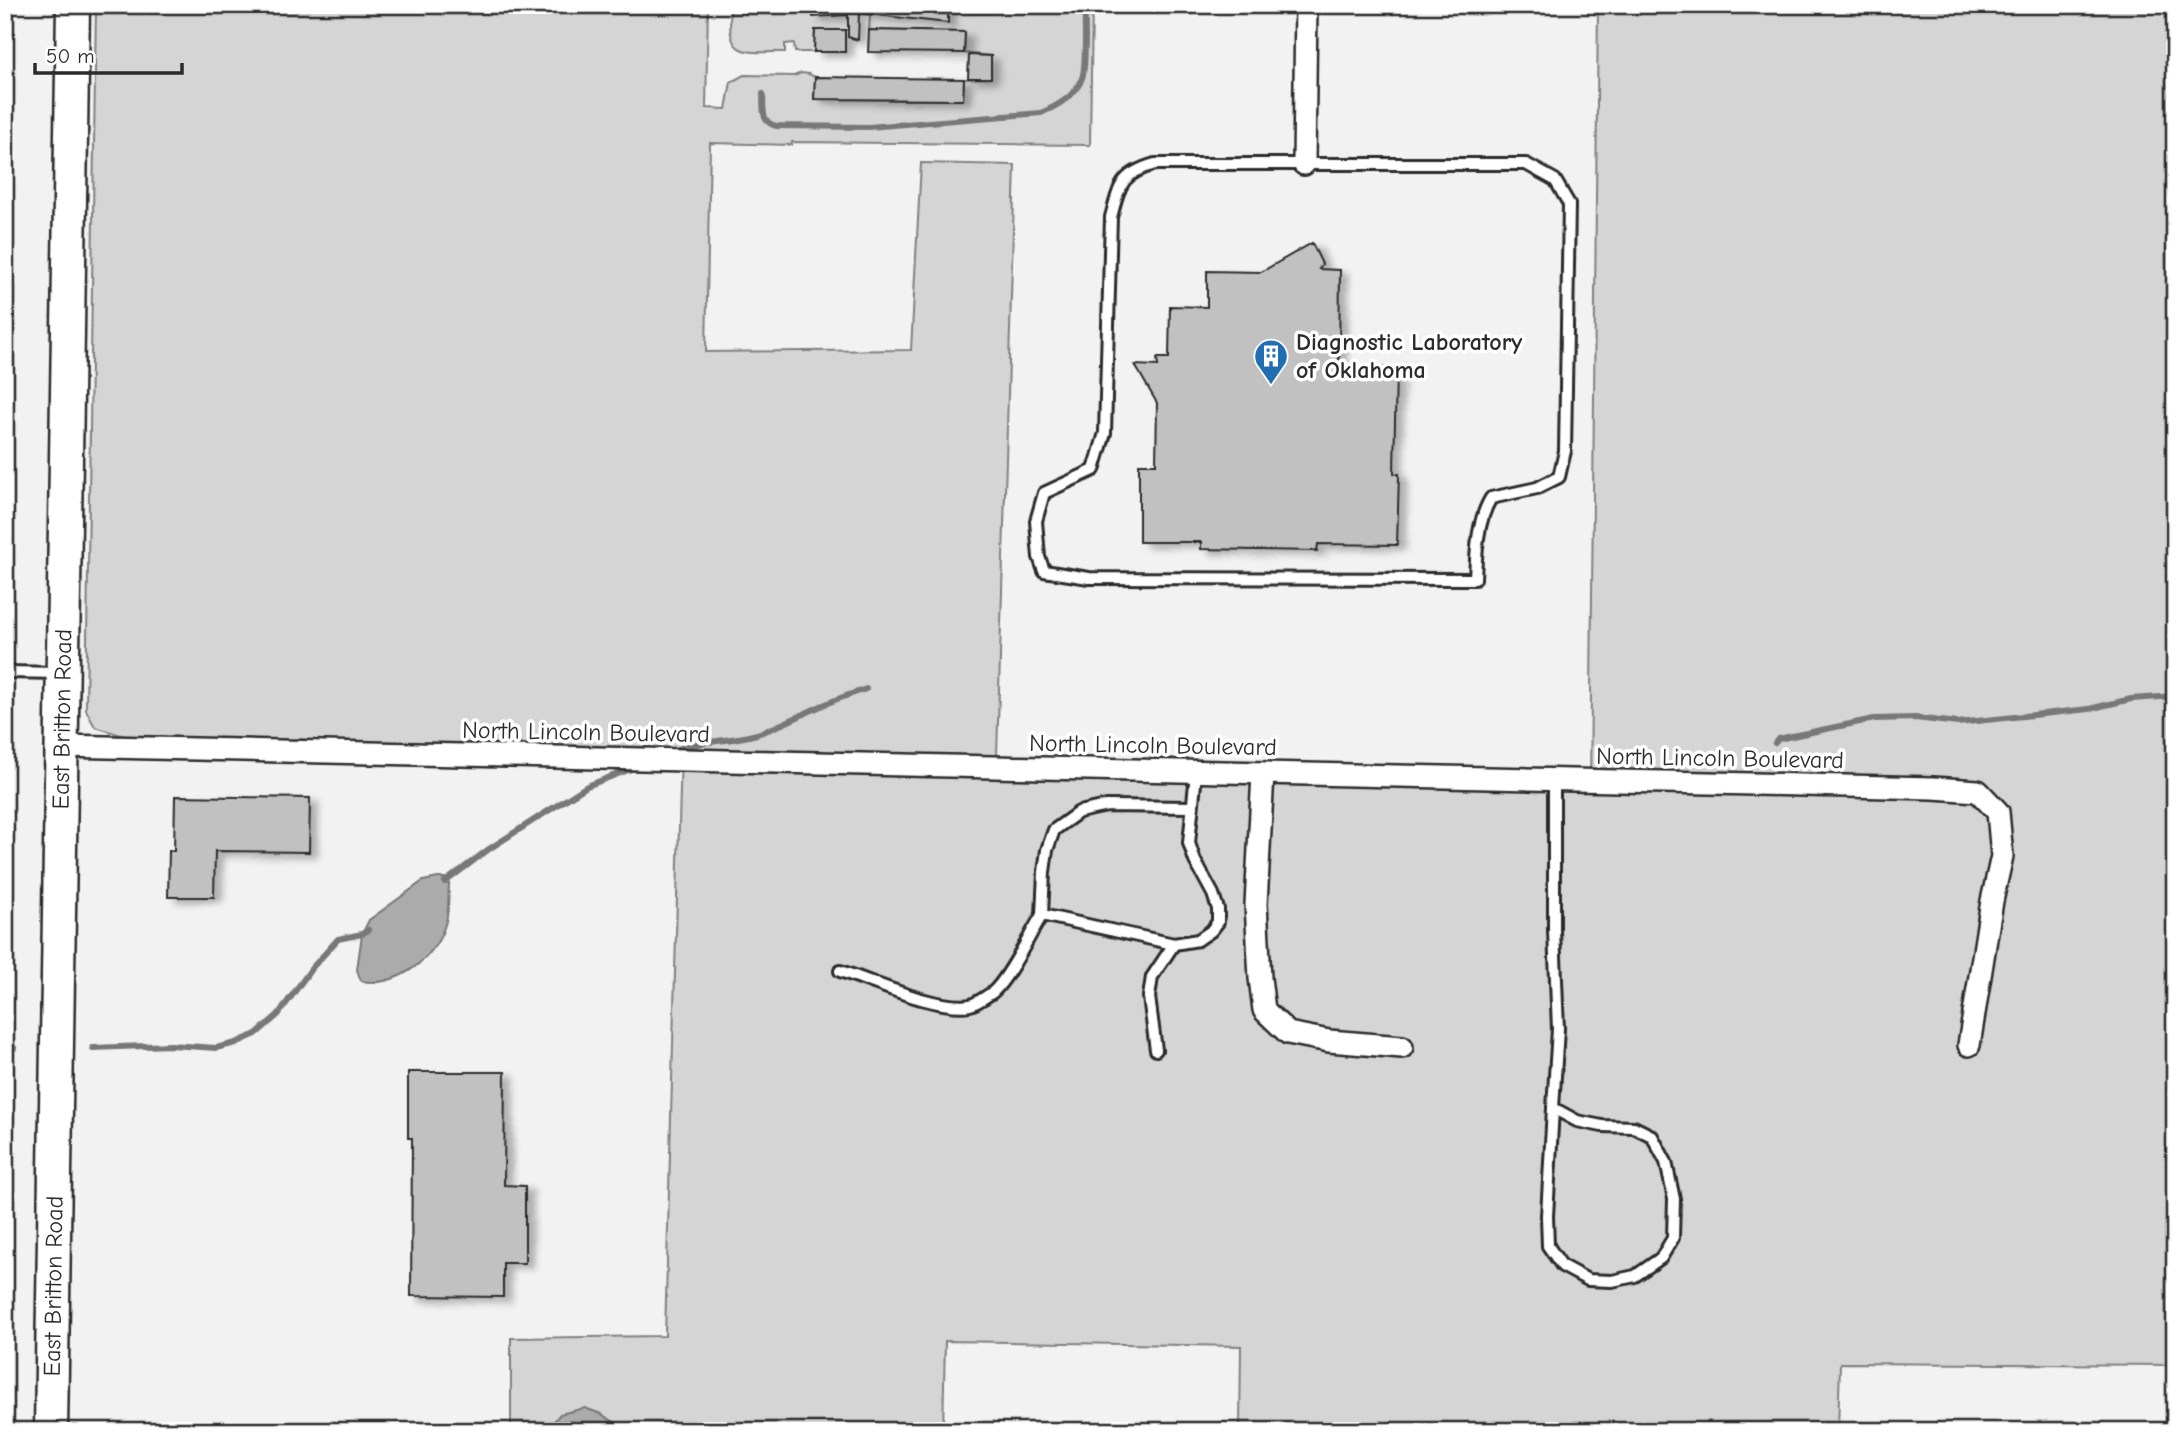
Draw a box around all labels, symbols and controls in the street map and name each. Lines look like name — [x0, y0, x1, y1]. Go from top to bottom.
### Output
scale bar — [35, 32, 182, 76]
text: 50 m — [46, 44, 95, 68]
place label: Diagnostic Laboratory of Oklahoma — [1296, 328, 1522, 384]
building icon: Diagnostic Laboratory of Oklahoma — [1252, 337, 1290, 386]
street label: East Britton Road — [47, 629, 77, 810]
street label: North Lincoln Boulevard — [462, 716, 710, 748]
street label: North Lincoln Boulevard — [1029, 729, 1277, 761]
street label: North Lincoln Boulevard — [1596, 742, 1844, 774]
street label: East Britton Road — [38, 1196, 69, 1377]

